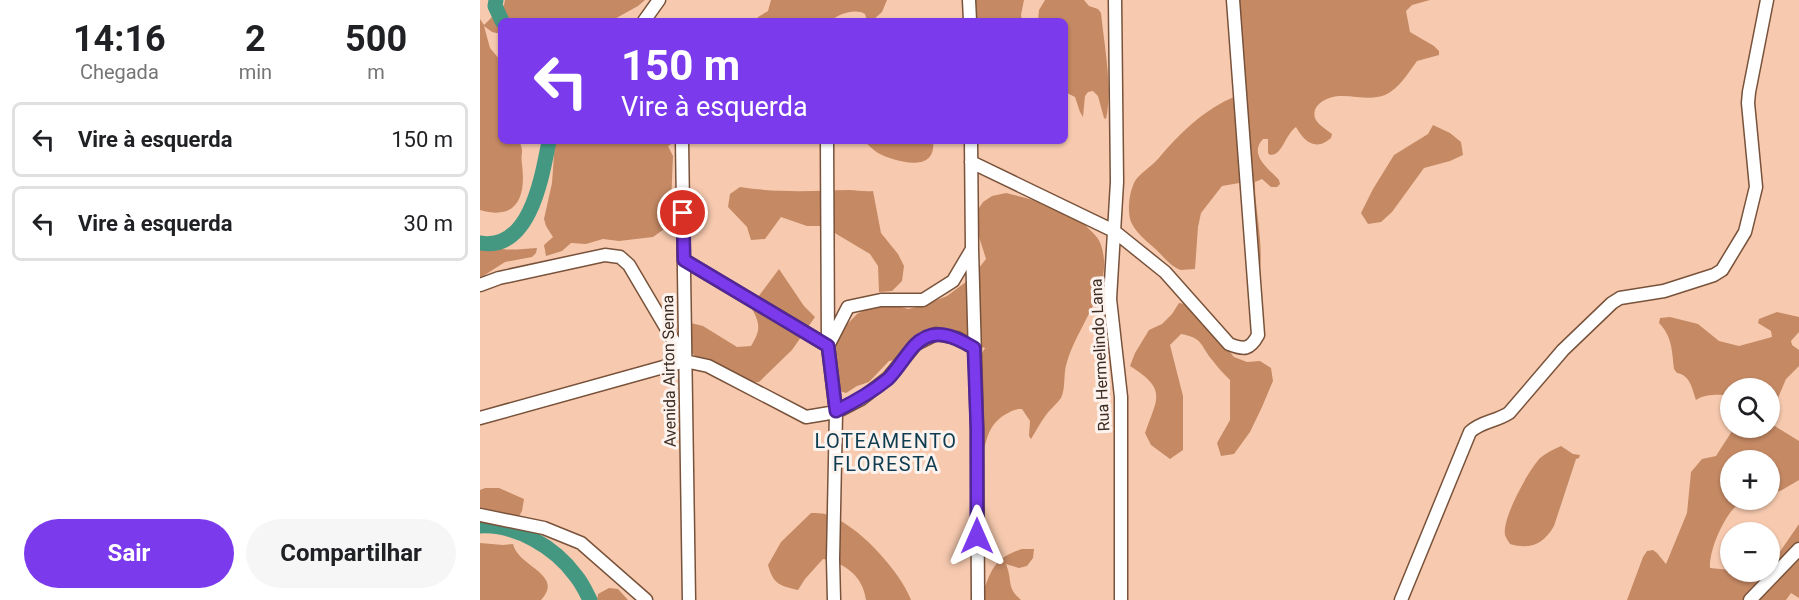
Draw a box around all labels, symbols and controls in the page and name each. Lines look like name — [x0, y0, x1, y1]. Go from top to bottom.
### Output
text: 14:16 — [73, 18, 166, 60]
text: 2 — [245, 18, 266, 60]
text: 500 — [345, 18, 407, 60]
text: 150 m — [621, 41, 740, 90]
icon: left — [522, 42, 600, 120]
text: Chegada — [80, 60, 159, 84]
text: min — [239, 60, 272, 84]
text: m — [367, 60, 385, 84]
text: Vire à esquerda — [621, 91, 808, 123]
icon: left — [27, 123, 60, 156]
text: Vire à esquerda — [78, 127, 232, 152]
text: 150 m — [391, 127, 453, 152]
pin — [657, 187, 708, 238]
icon: arrive — [666, 196, 699, 229]
icon: left — [27, 207, 60, 240]
text: Vire à esquerda — [78, 211, 232, 236]
text: 30 m — [404, 211, 453, 236]
street label: Rua Hermelindo Lana — [1087, 278, 1113, 432]
street label: Avenida Airton Senna — [658, 295, 680, 447]
map controls — [1720, 378, 1780, 582]
button: search — [1720, 378, 1780, 438]
district label: LOTEAMENTO FLORESTA — [814, 429, 958, 476]
button: + — [1720, 450, 1780, 510]
position arrow — [945, 504, 1009, 568]
button: Sair — [24, 519, 234, 588]
button: Compartilhar — [246, 519, 456, 588]
button: − — [1720, 522, 1780, 582]

